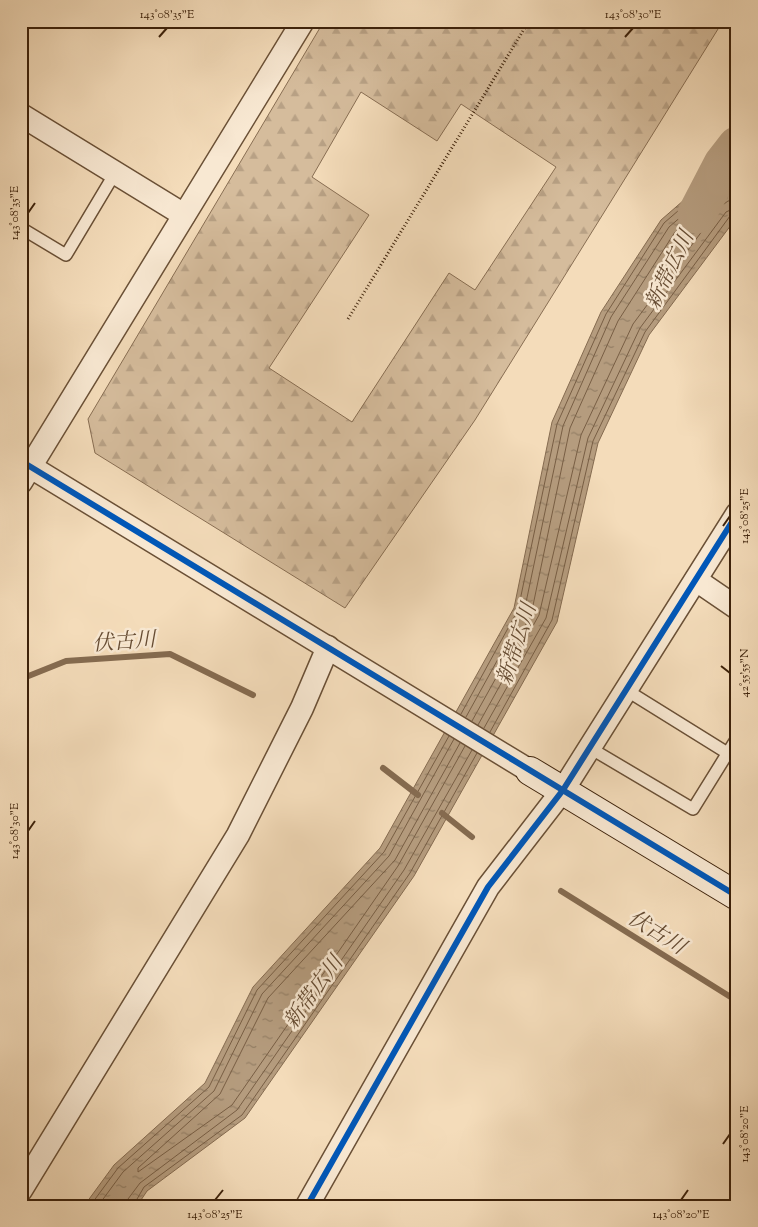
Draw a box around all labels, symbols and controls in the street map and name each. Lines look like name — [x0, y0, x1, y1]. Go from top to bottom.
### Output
text: 143°08'35"E — [140, 6, 195, 24]
text: 143°08'30"E — [605, 6, 662, 24]
text: 143°08'35"E — [6, 185, 24, 240]
water label: 新帯広川 — [639, 225, 704, 315]
text: 143°08'25"E — [736, 488, 754, 544]
water label: 新帯広川 — [491, 598, 546, 689]
water label: 伏古川 — [92, 626, 159, 660]
text: 42°55'55"N — [736, 648, 754, 698]
text: 143°08'30"E — [6, 802, 24, 859]
water label: 伏古川 — [621, 904, 692, 964]
water label: 新帯広川 — [278, 949, 353, 1036]
text: 143°08'20"E — [736, 1105, 754, 1163]
text: 143°08'25"E — [187, 1206, 243, 1224]
text: 143°08'20"E — [652, 1206, 710, 1224]

